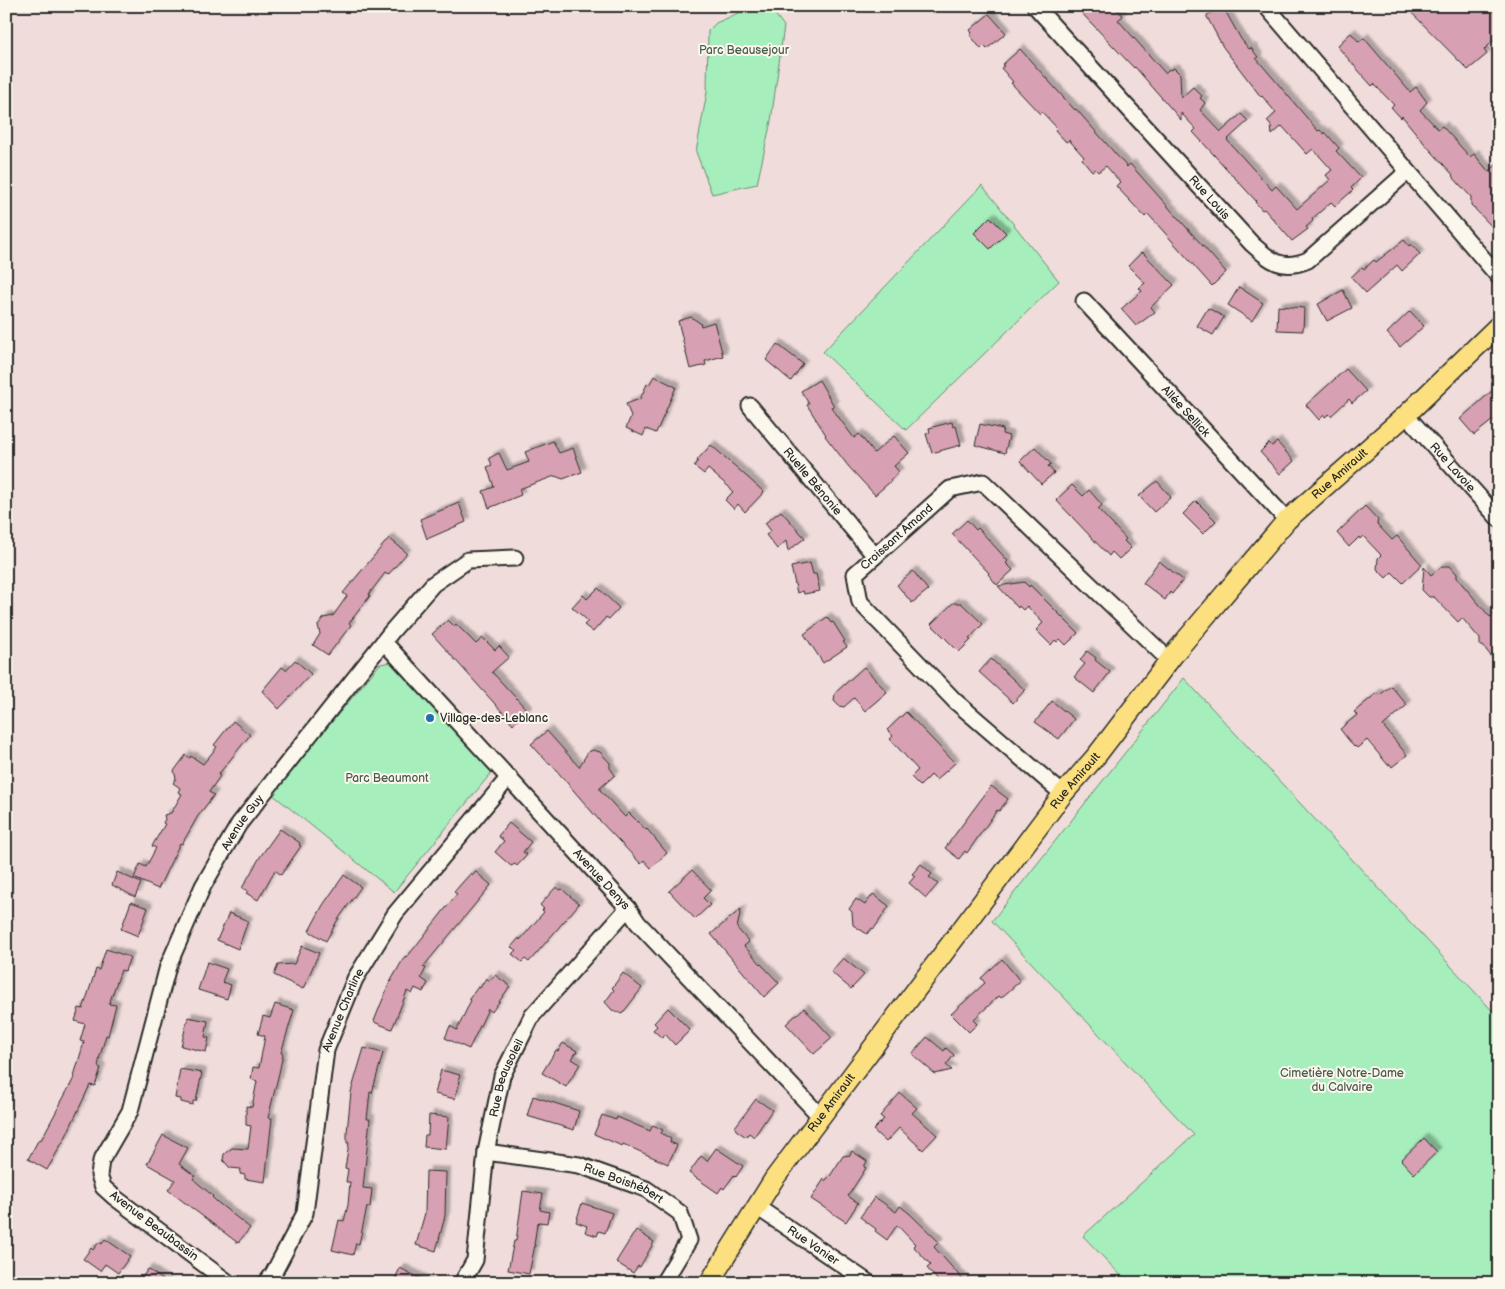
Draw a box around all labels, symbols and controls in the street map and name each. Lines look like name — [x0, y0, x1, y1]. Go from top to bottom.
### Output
park label: Parc Beausejour — [699, 43, 790, 58]
street label: Rue Louis — [1186, 172, 1233, 223]
street label: Allée Sellick — [1158, 382, 1214, 440]
street label: Rue Lavoie — [1427, 439, 1479, 495]
street label: Ruelle Bénonie — [780, 444, 845, 518]
street label: Rue Amirault — [1308, 445, 1371, 502]
street label: Croissant Amand — [857, 500, 936, 573]
place label: Village-des-Leblanc — [440, 711, 548, 726]
marker: Village-des-Leblanc — [424, 712, 436, 724]
street label: Rue Amirault — [1047, 749, 1104, 812]
park label: Parc Beaumont — [345, 771, 429, 786]
street label: Avenue Guy — [218, 791, 267, 853]
street label: Avenue Denys — [570, 846, 633, 913]
street label: Avenue Charline — [319, 965, 367, 1054]
street label: Rue Beausoleil — [486, 1036, 527, 1119]
park label: Cimetière Notre-Dame du Calvaire — [1280, 1066, 1404, 1095]
street label: Rue Amirault — [804, 1070, 858, 1135]
street label: Rue Boishébert — [582, 1160, 667, 1207]
street label: Avenue Beaubassin — [107, 1188, 202, 1264]
street label: Rue Vanier — [784, 1222, 843, 1268]

